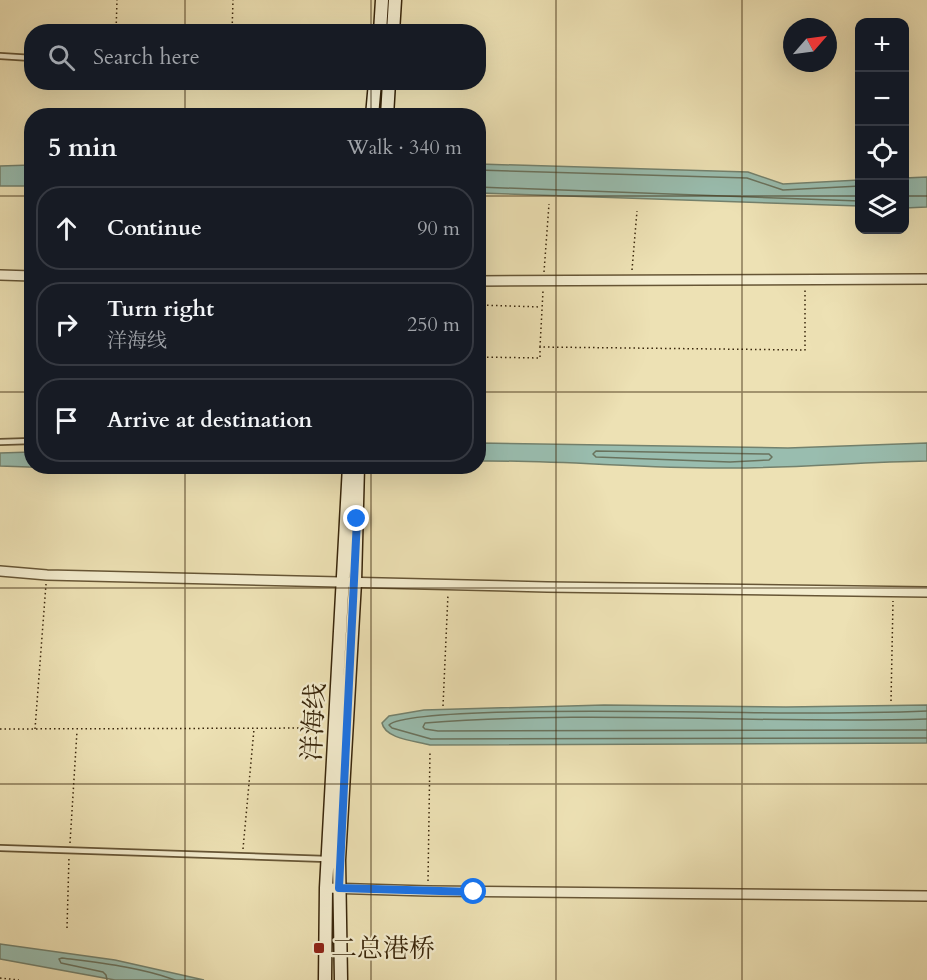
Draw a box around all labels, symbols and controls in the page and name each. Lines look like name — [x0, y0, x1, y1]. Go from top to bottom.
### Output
north arrow — [783, 18, 837, 72]
map controls — [855, 18, 909, 234]
button: + — [855, 18, 909, 72]
search box — [24, 24, 486, 90]
icon: search — [45, 41, 78, 74]
text: Search here — [93, 42, 200, 72]
button: − — [855, 72, 909, 126]
button: locate — [855, 126, 909, 180]
text: 5 min — [48, 130, 117, 165]
text: Walk · 340 m — [347, 134, 462, 161]
button: layers — [855, 180, 909, 234]
icon: ahead — [50, 212, 83, 245]
text: Continue — [107, 213, 202, 243]
text: 90 m — [417, 215, 460, 242]
text: Turn right — [107, 294, 214, 324]
icon: right — [50, 308, 83, 341]
text: 250 m — [407, 311, 460, 338]
text: 洋海线 — [107, 327, 167, 354]
icon: arrive — [50, 404, 83, 437]
text: Arrive at destination — [107, 405, 312, 435]
route end — [343, 505, 369, 531]
street label: 洋海线 — [294, 682, 333, 762]
route start — [460, 878, 486, 904]
place label: 二总港桥 — [331, 931, 435, 966]
marker: 二总港桥 — [312, 941, 326, 955]

